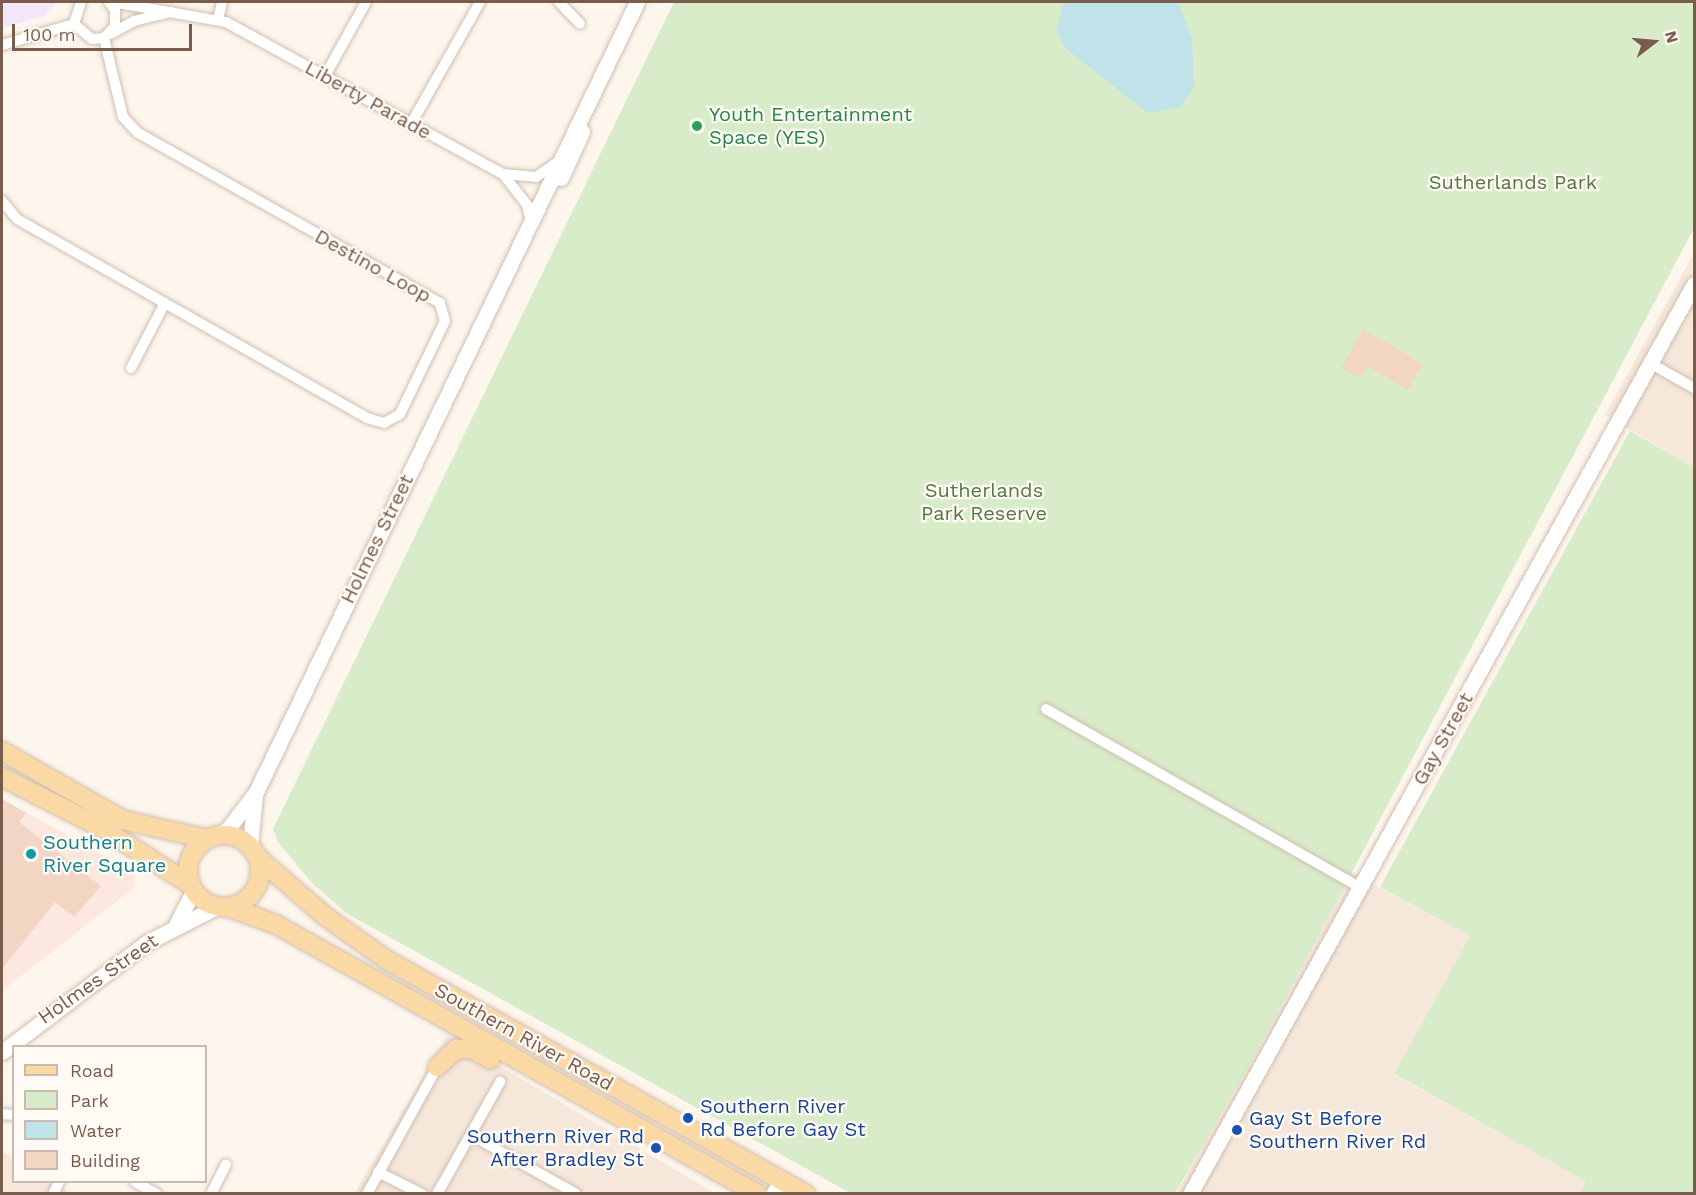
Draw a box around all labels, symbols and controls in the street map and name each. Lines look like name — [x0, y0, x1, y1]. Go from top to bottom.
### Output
scale bar — [15, 12, 195, 50]
north arrow — [1624, 12, 1684, 72]
text: 100 m — [23, 24, 76, 45]
text: N — [1661, 29, 1683, 45]
street label: Liberty Parade — [300, 55, 436, 145]
place label: Youth Entertainment Space (YES) — [709, 102, 912, 149]
marker: Youth Entertainment Space (YES) — [690, 119, 704, 133]
park label: Sutherlands Park — [1429, 170, 1597, 194]
street label: Destino Loop — [311, 224, 435, 308]
street label: Holmes Street — [335, 470, 419, 608]
park label: Sutherlands Park Reserve — [921, 478, 1047, 525]
street label: Gay Street — [1408, 688, 1478, 790]
place label: Southern River Square — [43, 831, 167, 878]
marker: Southern River Square — [24, 847, 38, 861]
street label: Holmes Street — [33, 929, 163, 1029]
street label: Southern River Road — [430, 978, 618, 1096]
legend — [12, 1045, 207, 1183]
text: Road — [70, 1060, 114, 1081]
text: Park — [70, 1090, 109, 1111]
place label: Southern River Rd Before Gay St — [700, 1094, 866, 1141]
place label: Gay St Before Southern River Rd — [1249, 1106, 1427, 1153]
marker: Southern River Rd Before Gay St — [681, 1111, 695, 1125]
text: Water — [70, 1120, 122, 1141]
marker: Gay St Before Southern River Rd — [1230, 1123, 1244, 1137]
place label: Southern River Rd After Bradley St — [466, 1124, 644, 1171]
marker: Southern River Rd After Bradley St — [649, 1141, 663, 1155]
text: Building — [70, 1150, 140, 1171]

